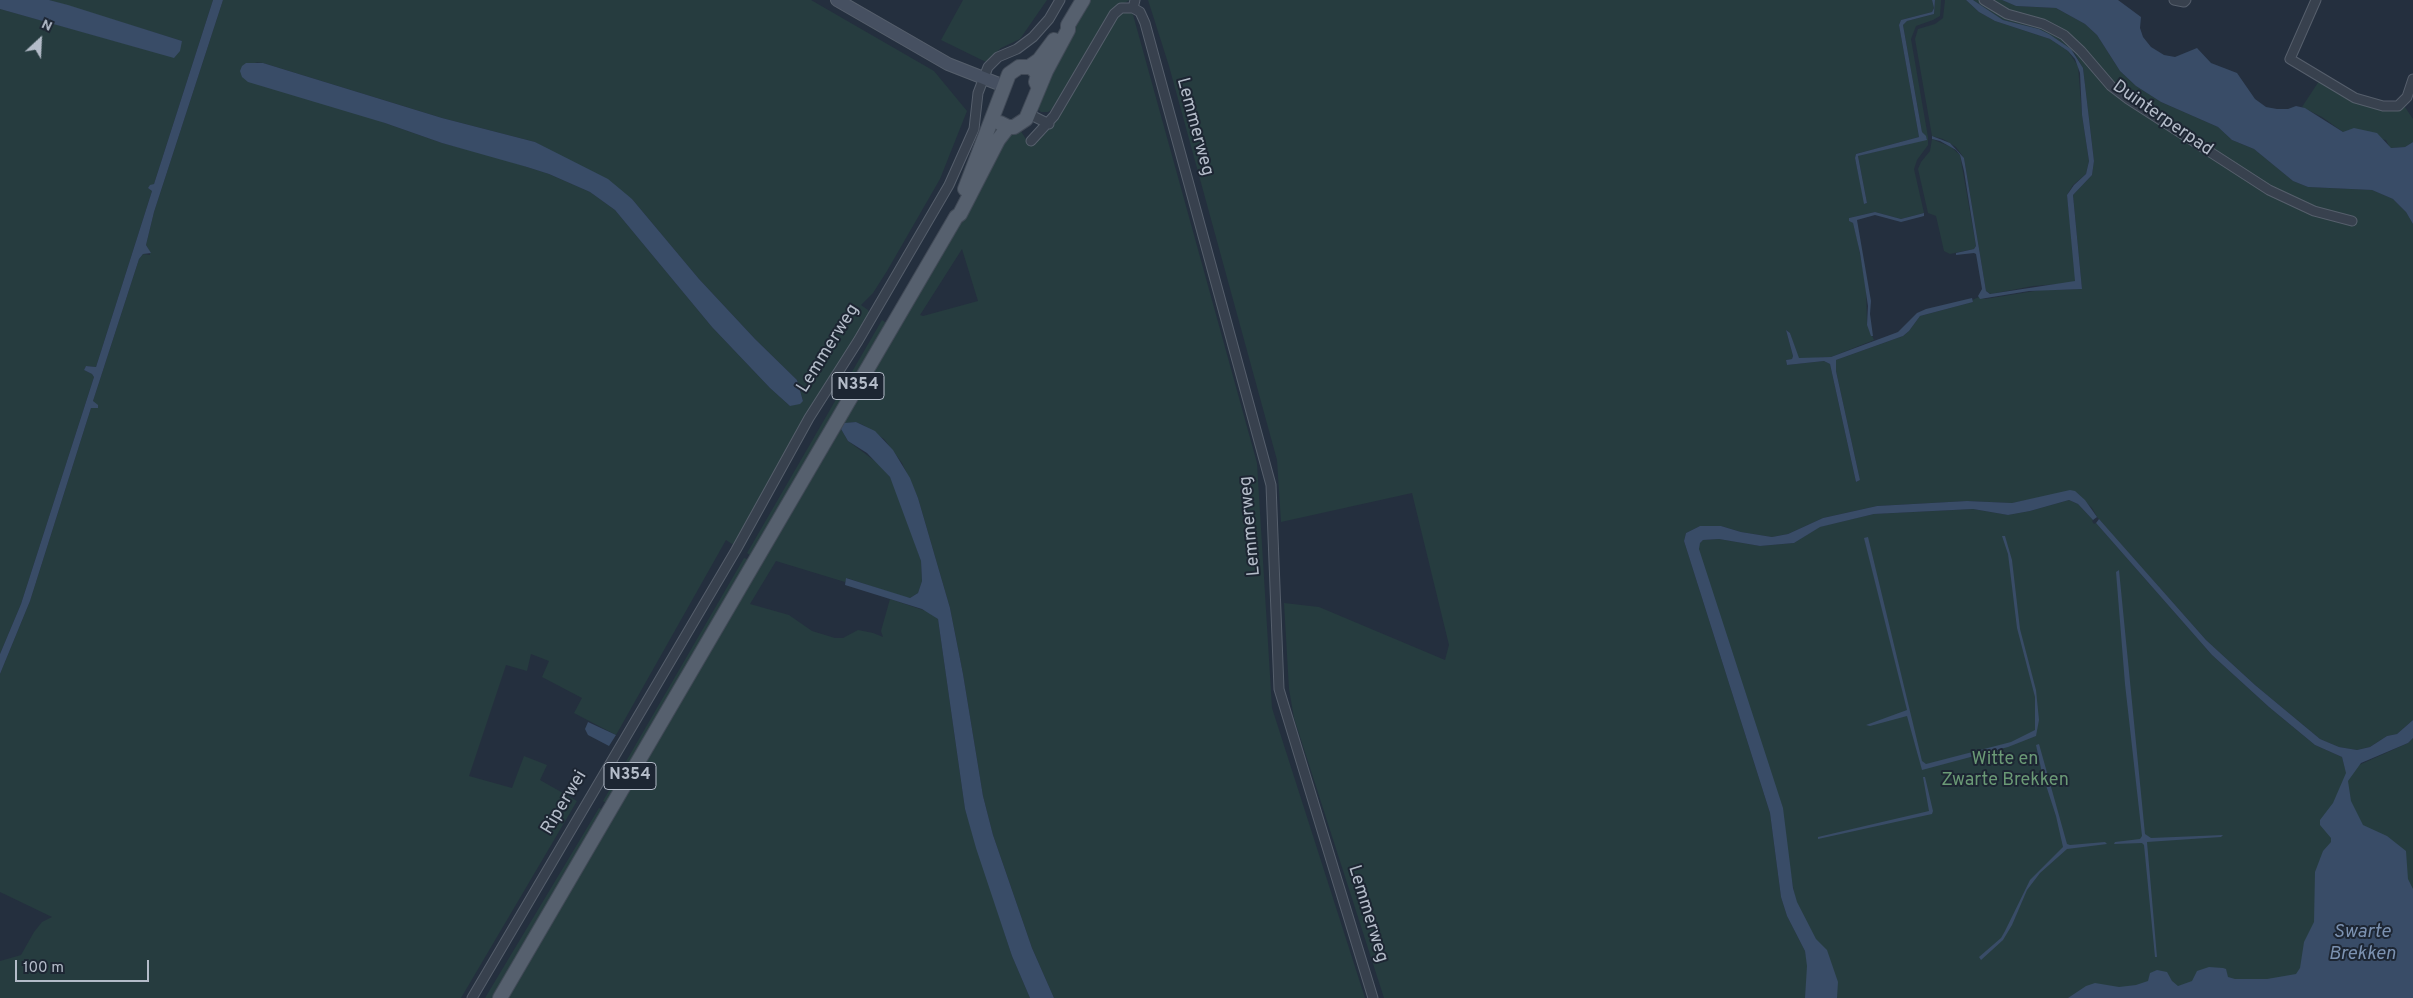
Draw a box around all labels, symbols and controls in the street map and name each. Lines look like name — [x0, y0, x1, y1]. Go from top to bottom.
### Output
north arrow — [15, 15, 65, 65]
text: N — [38, 16, 55, 36]
street label: Lemmerweg — [1171, 76, 1217, 178]
street label: Duinterperpad — [2108, 76, 2216, 162]
street label: Lemmerweg — [793, 301, 865, 397]
road number: N354 — [832, 372, 884, 400]
street label: Lemmerweg — [1236, 475, 1266, 577]
park label: Witte en Zwarte Brekken — [1941, 749, 2069, 792]
road number: N354 — [604, 762, 656, 789]
street label: Riperwei — [537, 767, 593, 839]
street label: Lemmerweg — [1342, 863, 1392, 965]
water label: Swarte Brekken — [2328, 922, 2396, 966]
scale bar — [18, 950, 151, 982]
text: 100 m — [23, 959, 64, 978]

